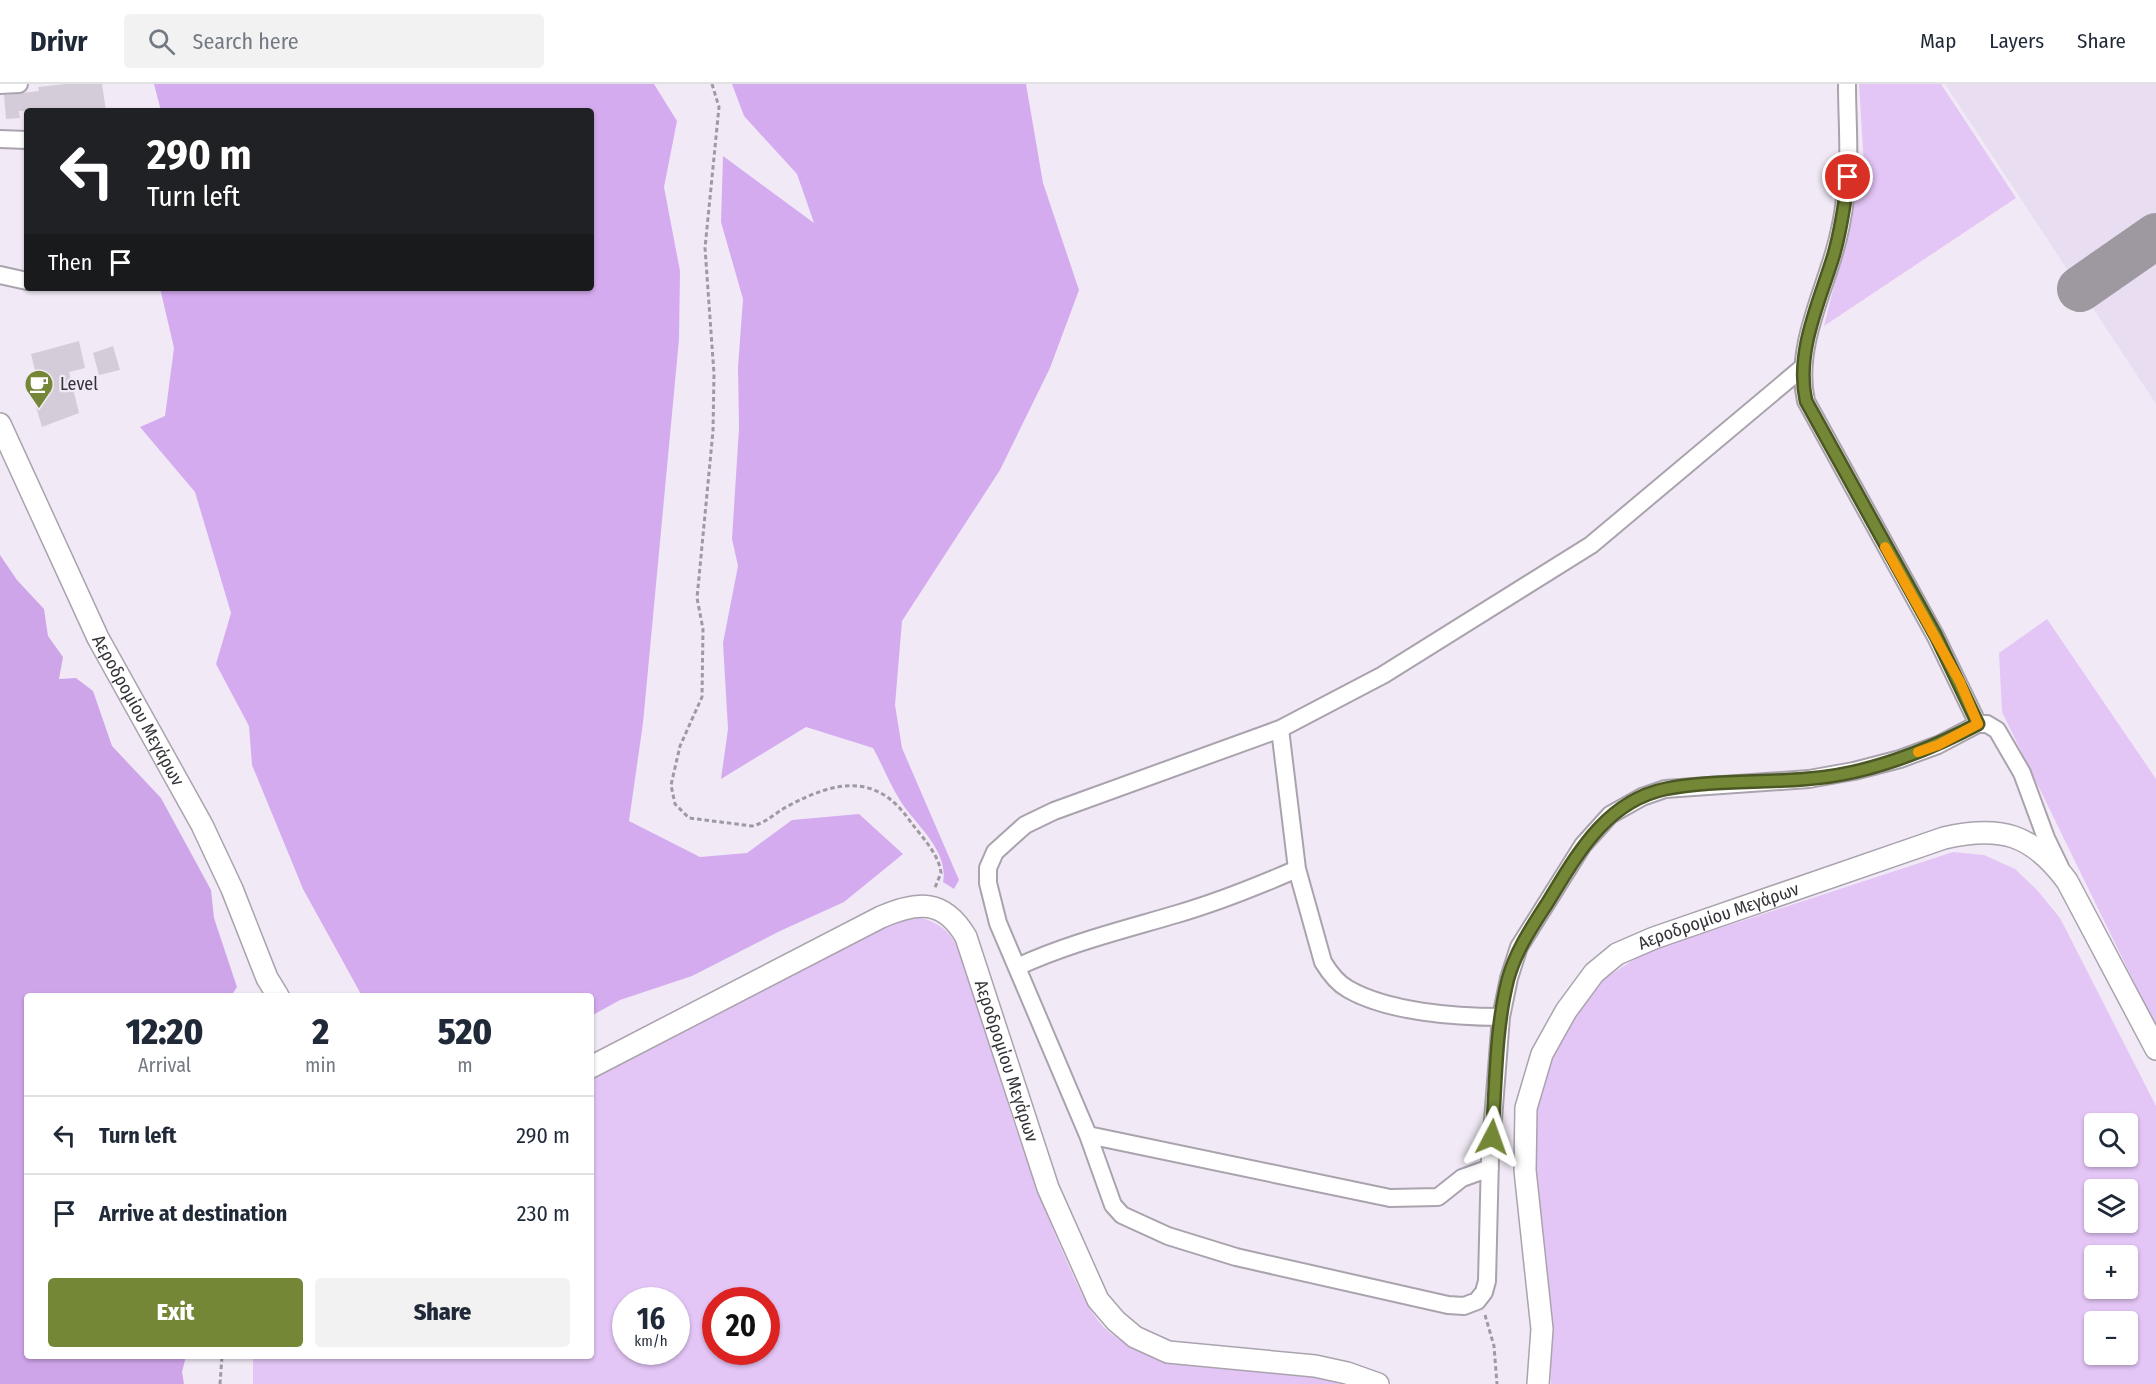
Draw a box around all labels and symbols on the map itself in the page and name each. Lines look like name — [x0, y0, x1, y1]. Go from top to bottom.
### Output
pin — [1822, 151, 1873, 202]
cafe icon: Level — [23, 368, 55, 410]
place label: Level — [60, 373, 98, 395]
street label: Αεροδρομίου Μεγάρων — [87, 631, 189, 790]
street label: Αεροδρομίου Μεγάρων — [1634, 878, 1802, 955]
street label: Αεροδρομίου Μεγάρων — [970, 977, 1043, 1145]
position arrow — [1460, 1105, 1524, 1169]
speed limit sign: 20 — [702, 1287, 780, 1365]

